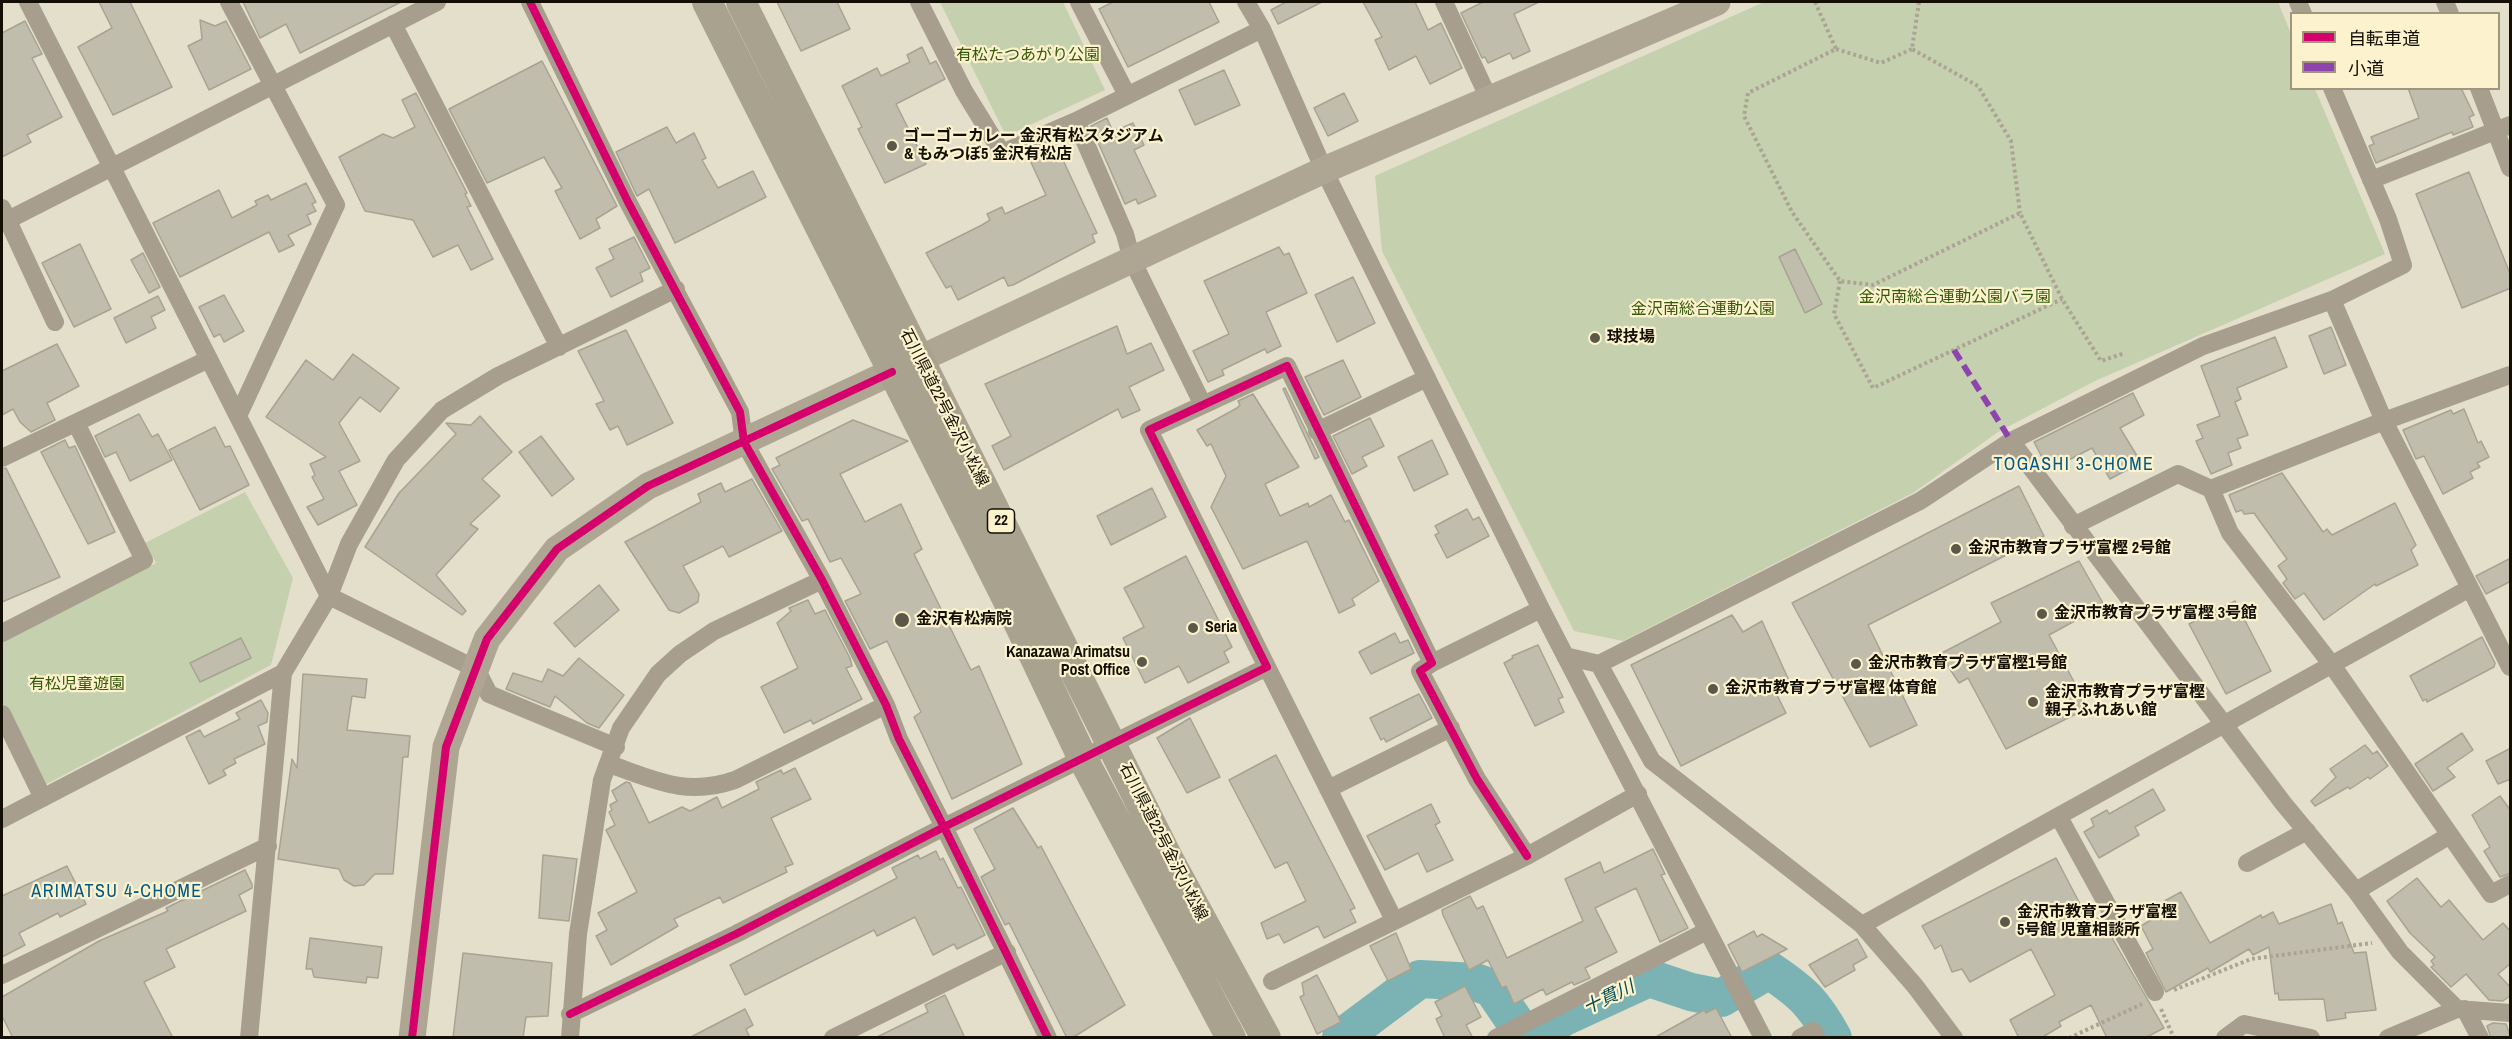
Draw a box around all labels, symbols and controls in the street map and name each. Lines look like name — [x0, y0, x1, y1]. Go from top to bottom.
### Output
legend — [2290, 12, 2500, 90]
text: 自転車道 — [2348, 26, 2420, 51]
park label: 有松たつあがり公園 — [956, 46, 1100, 66]
text: 小道 — [2348, 56, 2384, 81]
place label: ゴーゴーカレー 金沢有松スタジアム & もみつぼ5 金沢有松店 — [904, 127, 1164, 165]
marker: ゴーゴーカレー 金沢有松スタジアム & もみつぼ5 金沢有松店 — [885, 139, 899, 153]
park label: 金沢南総合運動公園バラ園 — [1859, 288, 2051, 308]
park label: 金沢南総合運動公園 — [1631, 300, 1775, 320]
street label: 石川県道22号金沢小松線 — [896, 326, 992, 490]
place label: 球技場 — [1607, 328, 1655, 348]
marker: 球技場 — [1588, 331, 1602, 345]
district label: TOGASHI 3-CHOME — [1994, 454, 2154, 476]
road number: 22 — [988, 509, 1014, 533]
place label: 金沢市教育プラザ富樫 2号館 — [1968, 539, 2171, 559]
marker: 金沢市教育プラザ富樫 2号館 — [1949, 542, 1963, 556]
place label: 金沢市教育プラザ富樫 3号館 — [2054, 604, 2257, 624]
marker: 金沢市教育プラザ富樫 3号館 — [2035, 607, 2049, 621]
place label: 金沢有松病院 — [916, 610, 1012, 630]
marker: 金沢有松病院 — [893, 611, 911, 629]
place label: Seria — [1205, 618, 1237, 638]
marker: Seria — [1186, 621, 1200, 635]
place label: Kanazawa Arimatsu Post Office — [1006, 643, 1130, 681]
place label: 金沢市教育プラザ富樫1号館 — [1868, 654, 2067, 674]
marker: Kanazawa Arimatsu Post Office — [1135, 655, 1149, 669]
marker: 金沢市教育プラザ富樫1号館 — [1849, 657, 1863, 671]
park label: 有松児童遊園 — [29, 675, 125, 695]
place label: 金沢市教育プラザ富樫 体育館 — [1725, 679, 1937, 699]
marker: 金沢市教育プラザ富樫 体育館 — [1706, 682, 1720, 696]
place label: 金沢市教育プラザ富樫 親子ふれあい館 — [2045, 683, 2205, 721]
marker: 金沢市教育プラザ富樫 親子ふれあい館 — [2026, 695, 2040, 709]
street label: 石川県道22号金沢小松線 — [1115, 760, 1211, 924]
district label: ARIMATSU 4-CHOME — [31, 881, 203, 903]
place label: 金沢市教育プラザ富樫 5号館 児童相談所 — [2017, 903, 2177, 941]
marker: 金沢市教育プラザ富樫 5号館 児童相談所 — [1998, 915, 2012, 929]
water label: 十貫川 — [1580, 976, 1638, 1020]

